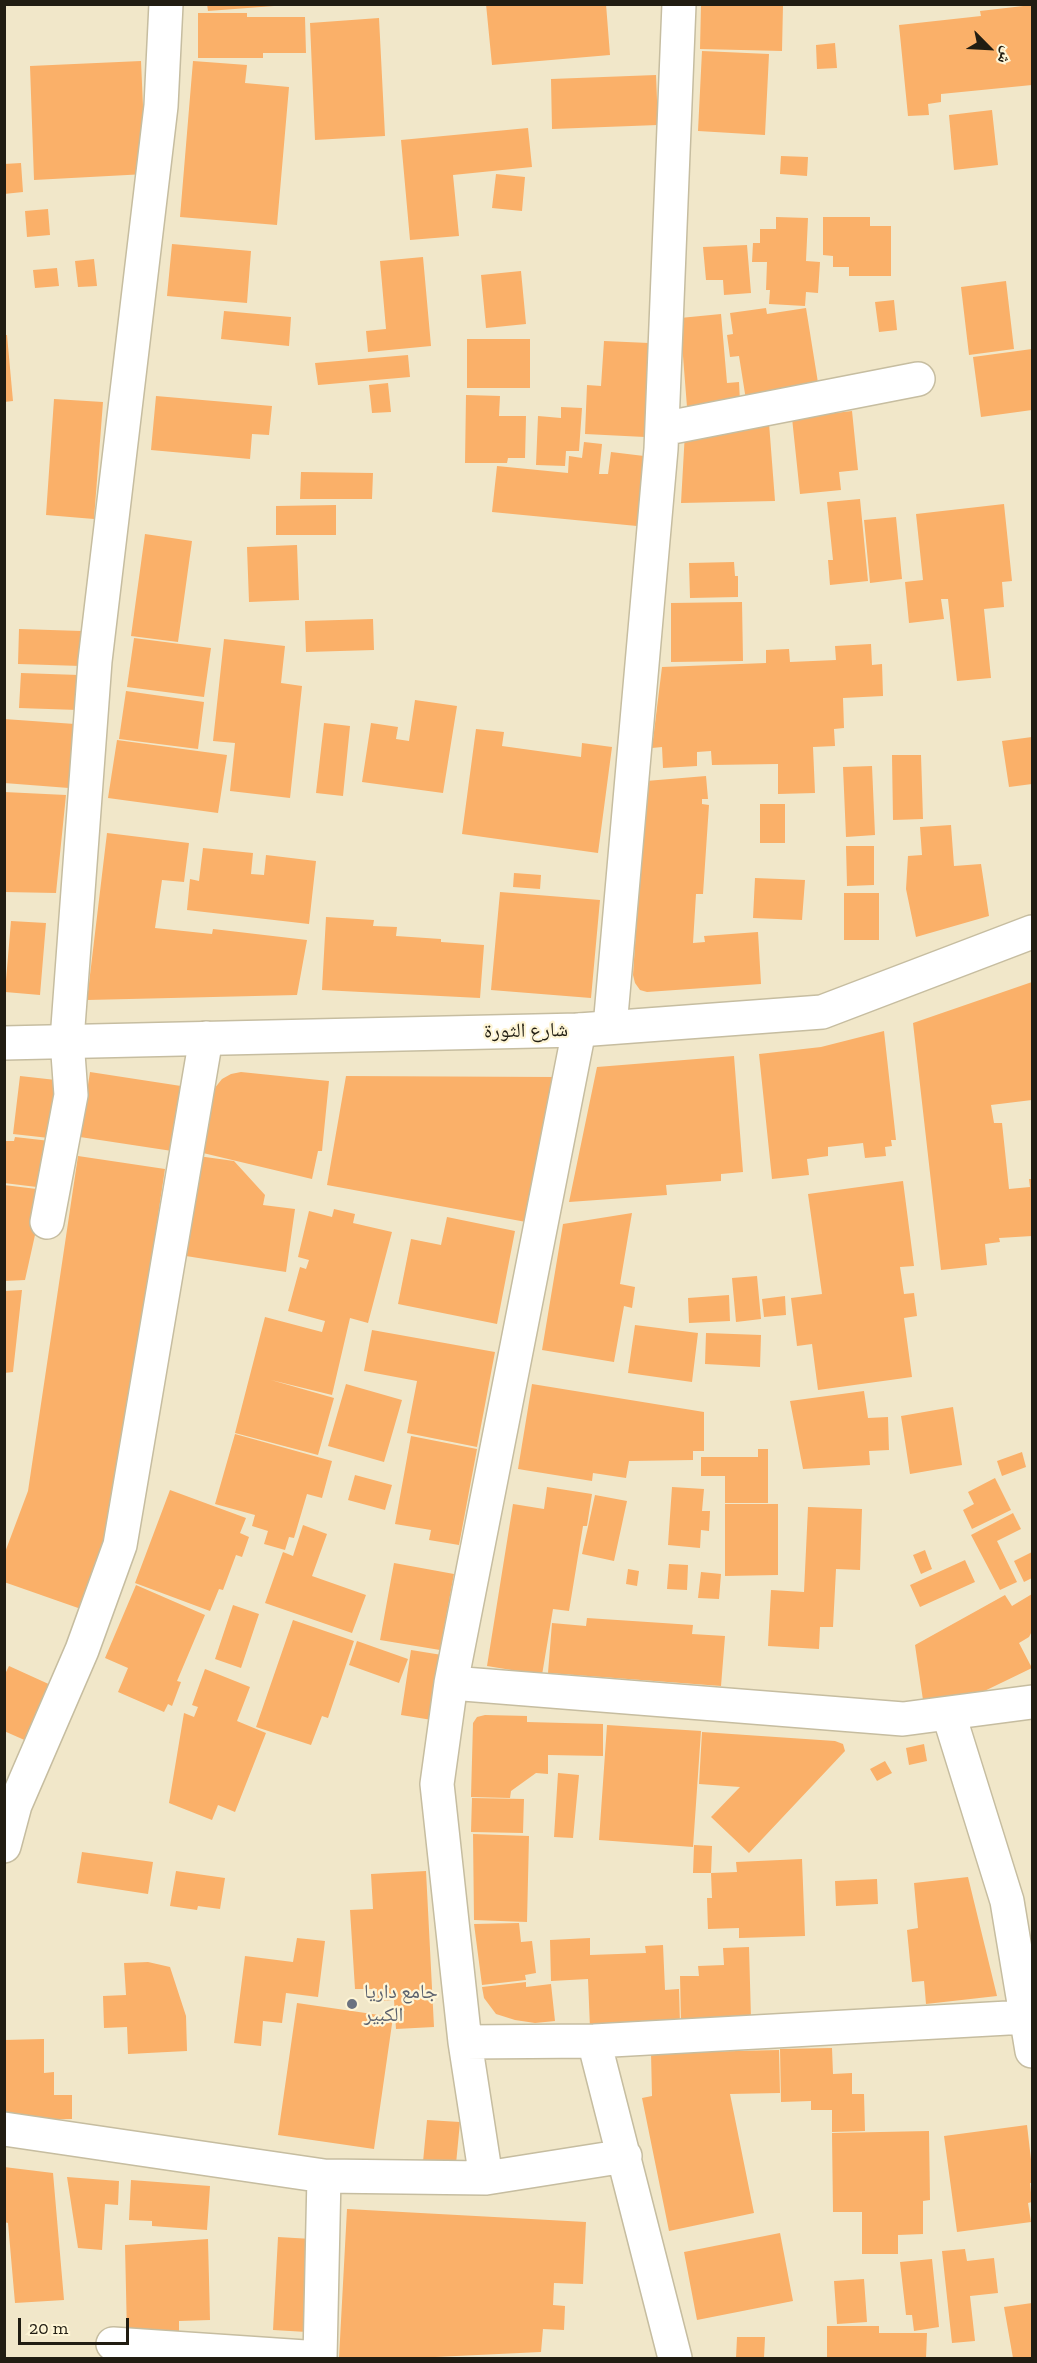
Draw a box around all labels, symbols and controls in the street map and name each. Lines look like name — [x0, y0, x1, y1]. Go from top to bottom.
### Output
north arrow — [959, 18, 1019, 78]
text: ش — [994, 44, 1018, 67]
street label: شارع الثورة — [484, 1018, 568, 1044]
place label: جامع داريا الكبير — [364, 1980, 438, 2027]
marker: جامع داريا الكبير — [345, 1997, 359, 2011]
scale bar — [21, 2306, 132, 2344]
text: 20 m — [29, 2317, 68, 2339]

